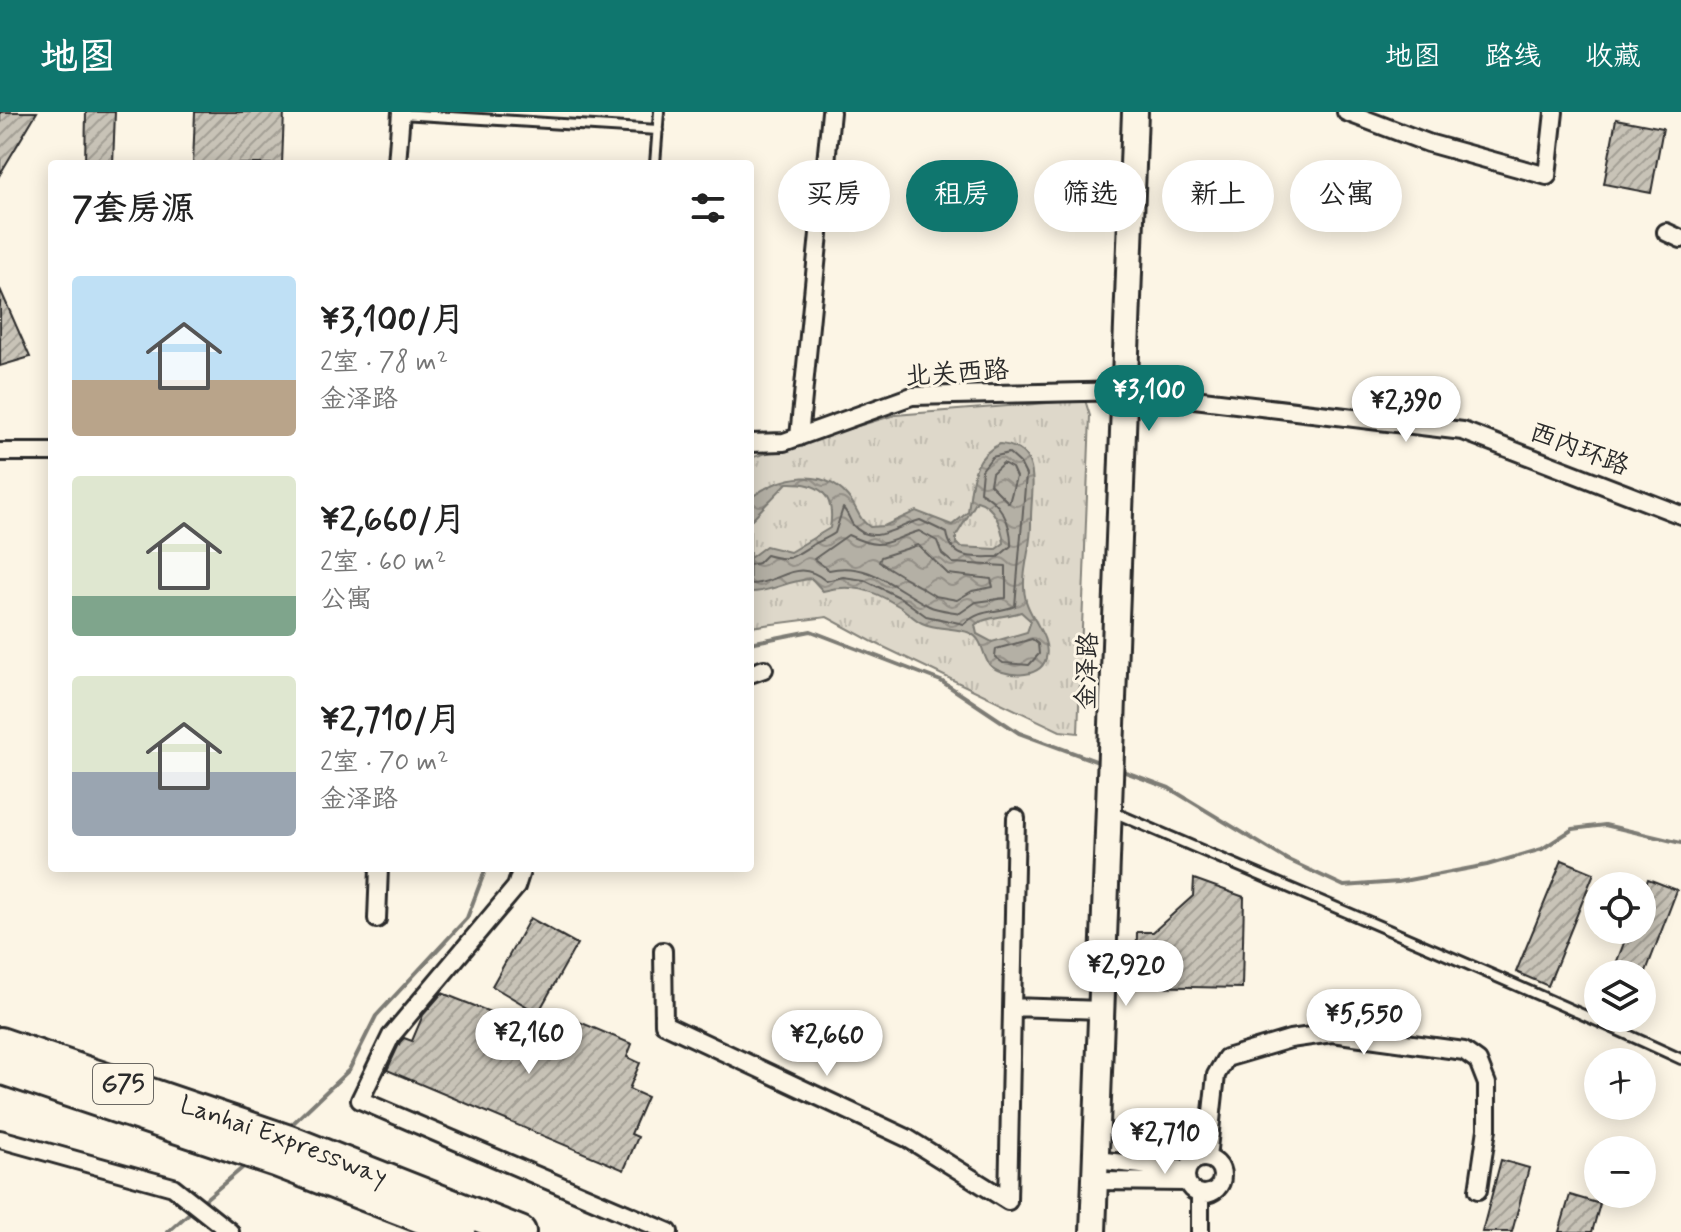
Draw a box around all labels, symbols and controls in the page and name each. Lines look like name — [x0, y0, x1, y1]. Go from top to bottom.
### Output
text: 地图 — [40, 34, 116, 83]
text: 地图 — [1385, 39, 1441, 76]
text: 路线 — [1485, 39, 1541, 76]
text: 收藏 — [1585, 39, 1641, 76]
chip: 买房 — [778, 160, 890, 232]
chip: 租房 — [906, 160, 1018, 232]
chip: 筛选 — [1034, 160, 1146, 232]
chip: 新上 — [1162, 160, 1274, 232]
chip: 公寓 — [1290, 160, 1402, 232]
icon: filters — [686, 186, 730, 230]
text: 7套房源 — [72, 187, 195, 232]
text: ¥3,100/月 — [320, 298, 465, 343]
icon: home — [136, 308, 232, 404]
text: 2室 · 78 m² — [320, 346, 448, 380]
street label: 北关西路 — [904, 353, 1010, 395]
pin: ¥3,100 — [1084, 365, 1214, 433]
text: ¥3,100 — [1112, 374, 1186, 408]
pin: ¥2,390 — [1341, 376, 1471, 444]
text: 金泽路 — [320, 383, 398, 417]
text: ¥2,390 — [1370, 385, 1442, 419]
street label: 西内环路 — [1524, 415, 1634, 485]
text: ¥2,660/月 — [320, 498, 466, 543]
icon: home — [136, 508, 232, 604]
text: 2室 · 60 m² — [320, 546, 446, 580]
text: 公寓 — [320, 583, 372, 617]
street label: 金泽路 — [1070, 631, 1106, 711]
text: ¥2,710/月 — [320, 698, 462, 743]
icon: home — [136, 708, 232, 804]
text: 2室 · 70 m² — [320, 746, 449, 780]
text: 金泽路 — [320, 783, 398, 817]
map controls — [1584, 872, 1656, 1208]
button: locate — [1584, 872, 1656, 944]
pin: ¥2,920 — [1061, 940, 1191, 1008]
text: ¥2,920 — [1087, 949, 1165, 983]
button: layers — [1584, 960, 1656, 1032]
pin: ¥5,550 — [1299, 989, 1429, 1057]
text: ¥5,550 — [1324, 998, 1404, 1032]
pin: ¥2,160 — [464, 1008, 594, 1076]
pin: ¥2,660 — [762, 1010, 892, 1078]
text: ¥2,160 — [493, 1017, 565, 1051]
text: ¥2,660 — [790, 1019, 864, 1053]
button: + — [1584, 1048, 1656, 1120]
road number: G75 — [93, 1064, 153, 1104]
street label: Lanhai Expressway — [175, 1088, 392, 1195]
pin: ¥2,710 — [1100, 1108, 1230, 1176]
text: ¥2,710 — [1129, 1117, 1201, 1151]
button: − — [1584, 1136, 1656, 1208]

